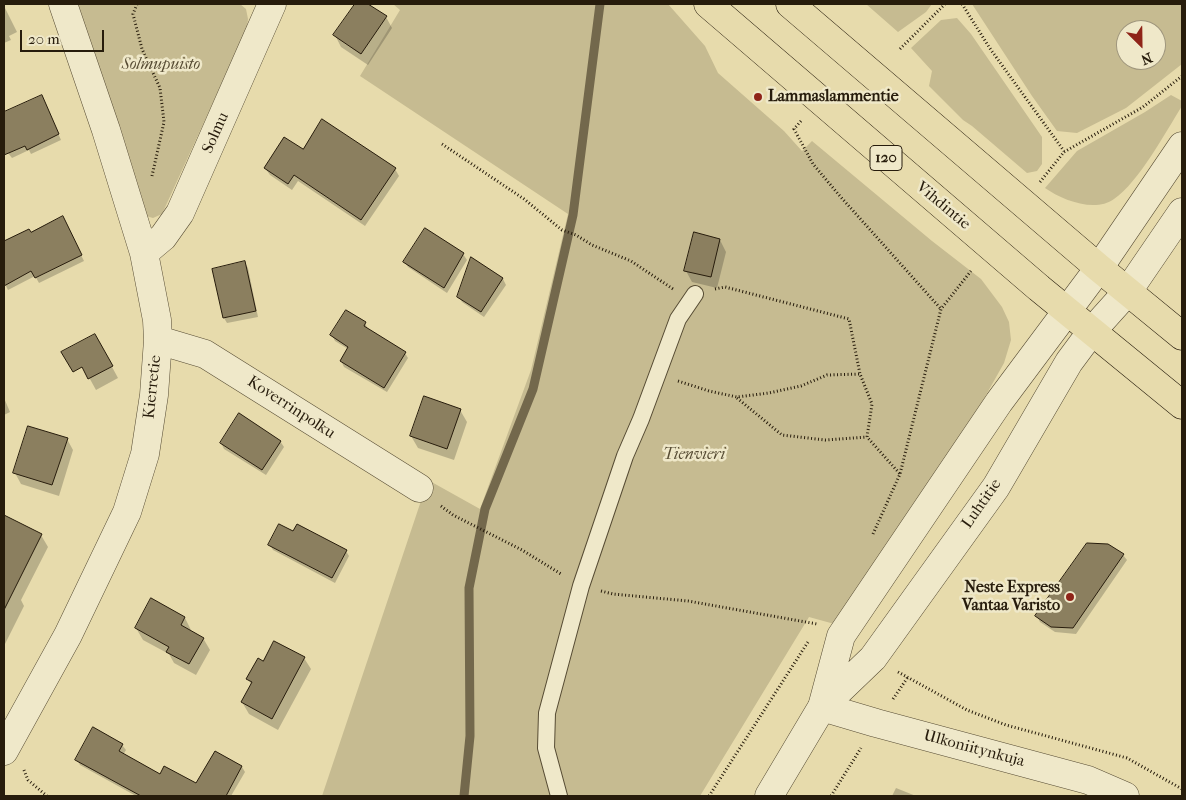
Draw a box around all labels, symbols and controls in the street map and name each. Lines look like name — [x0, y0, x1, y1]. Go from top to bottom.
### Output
scale bar — [22, 20, 106, 52]
north arrow — [1116, 20, 1166, 70]
text: 20 m — [28, 30, 60, 48]
text: N — [1138, 48, 1155, 68]
park label: Solmupuisto — [122, 55, 200, 75]
place label: Lammaslammentie — [768, 87, 899, 107]
marker: Lammaslammentie — [752, 91, 764, 103]
street label: Solmu — [199, 110, 233, 156]
road number: 120 — [870, 146, 902, 170]
street label: Vihdintie — [912, 178, 974, 234]
street label: Kierretie — [140, 354, 166, 420]
street label: Koverrinpolku — [244, 373, 338, 443]
park label: Tienvieri — [663, 445, 725, 465]
street label: Luhtitie — [958, 476, 1006, 532]
place label: Neste Express Vantaa Varisto — [962, 578, 1060, 616]
marker: Neste Express Vantaa Varisto — [1064, 591, 1076, 603]
street label: Ulkoniitynkuja — [921, 726, 1027, 772]

